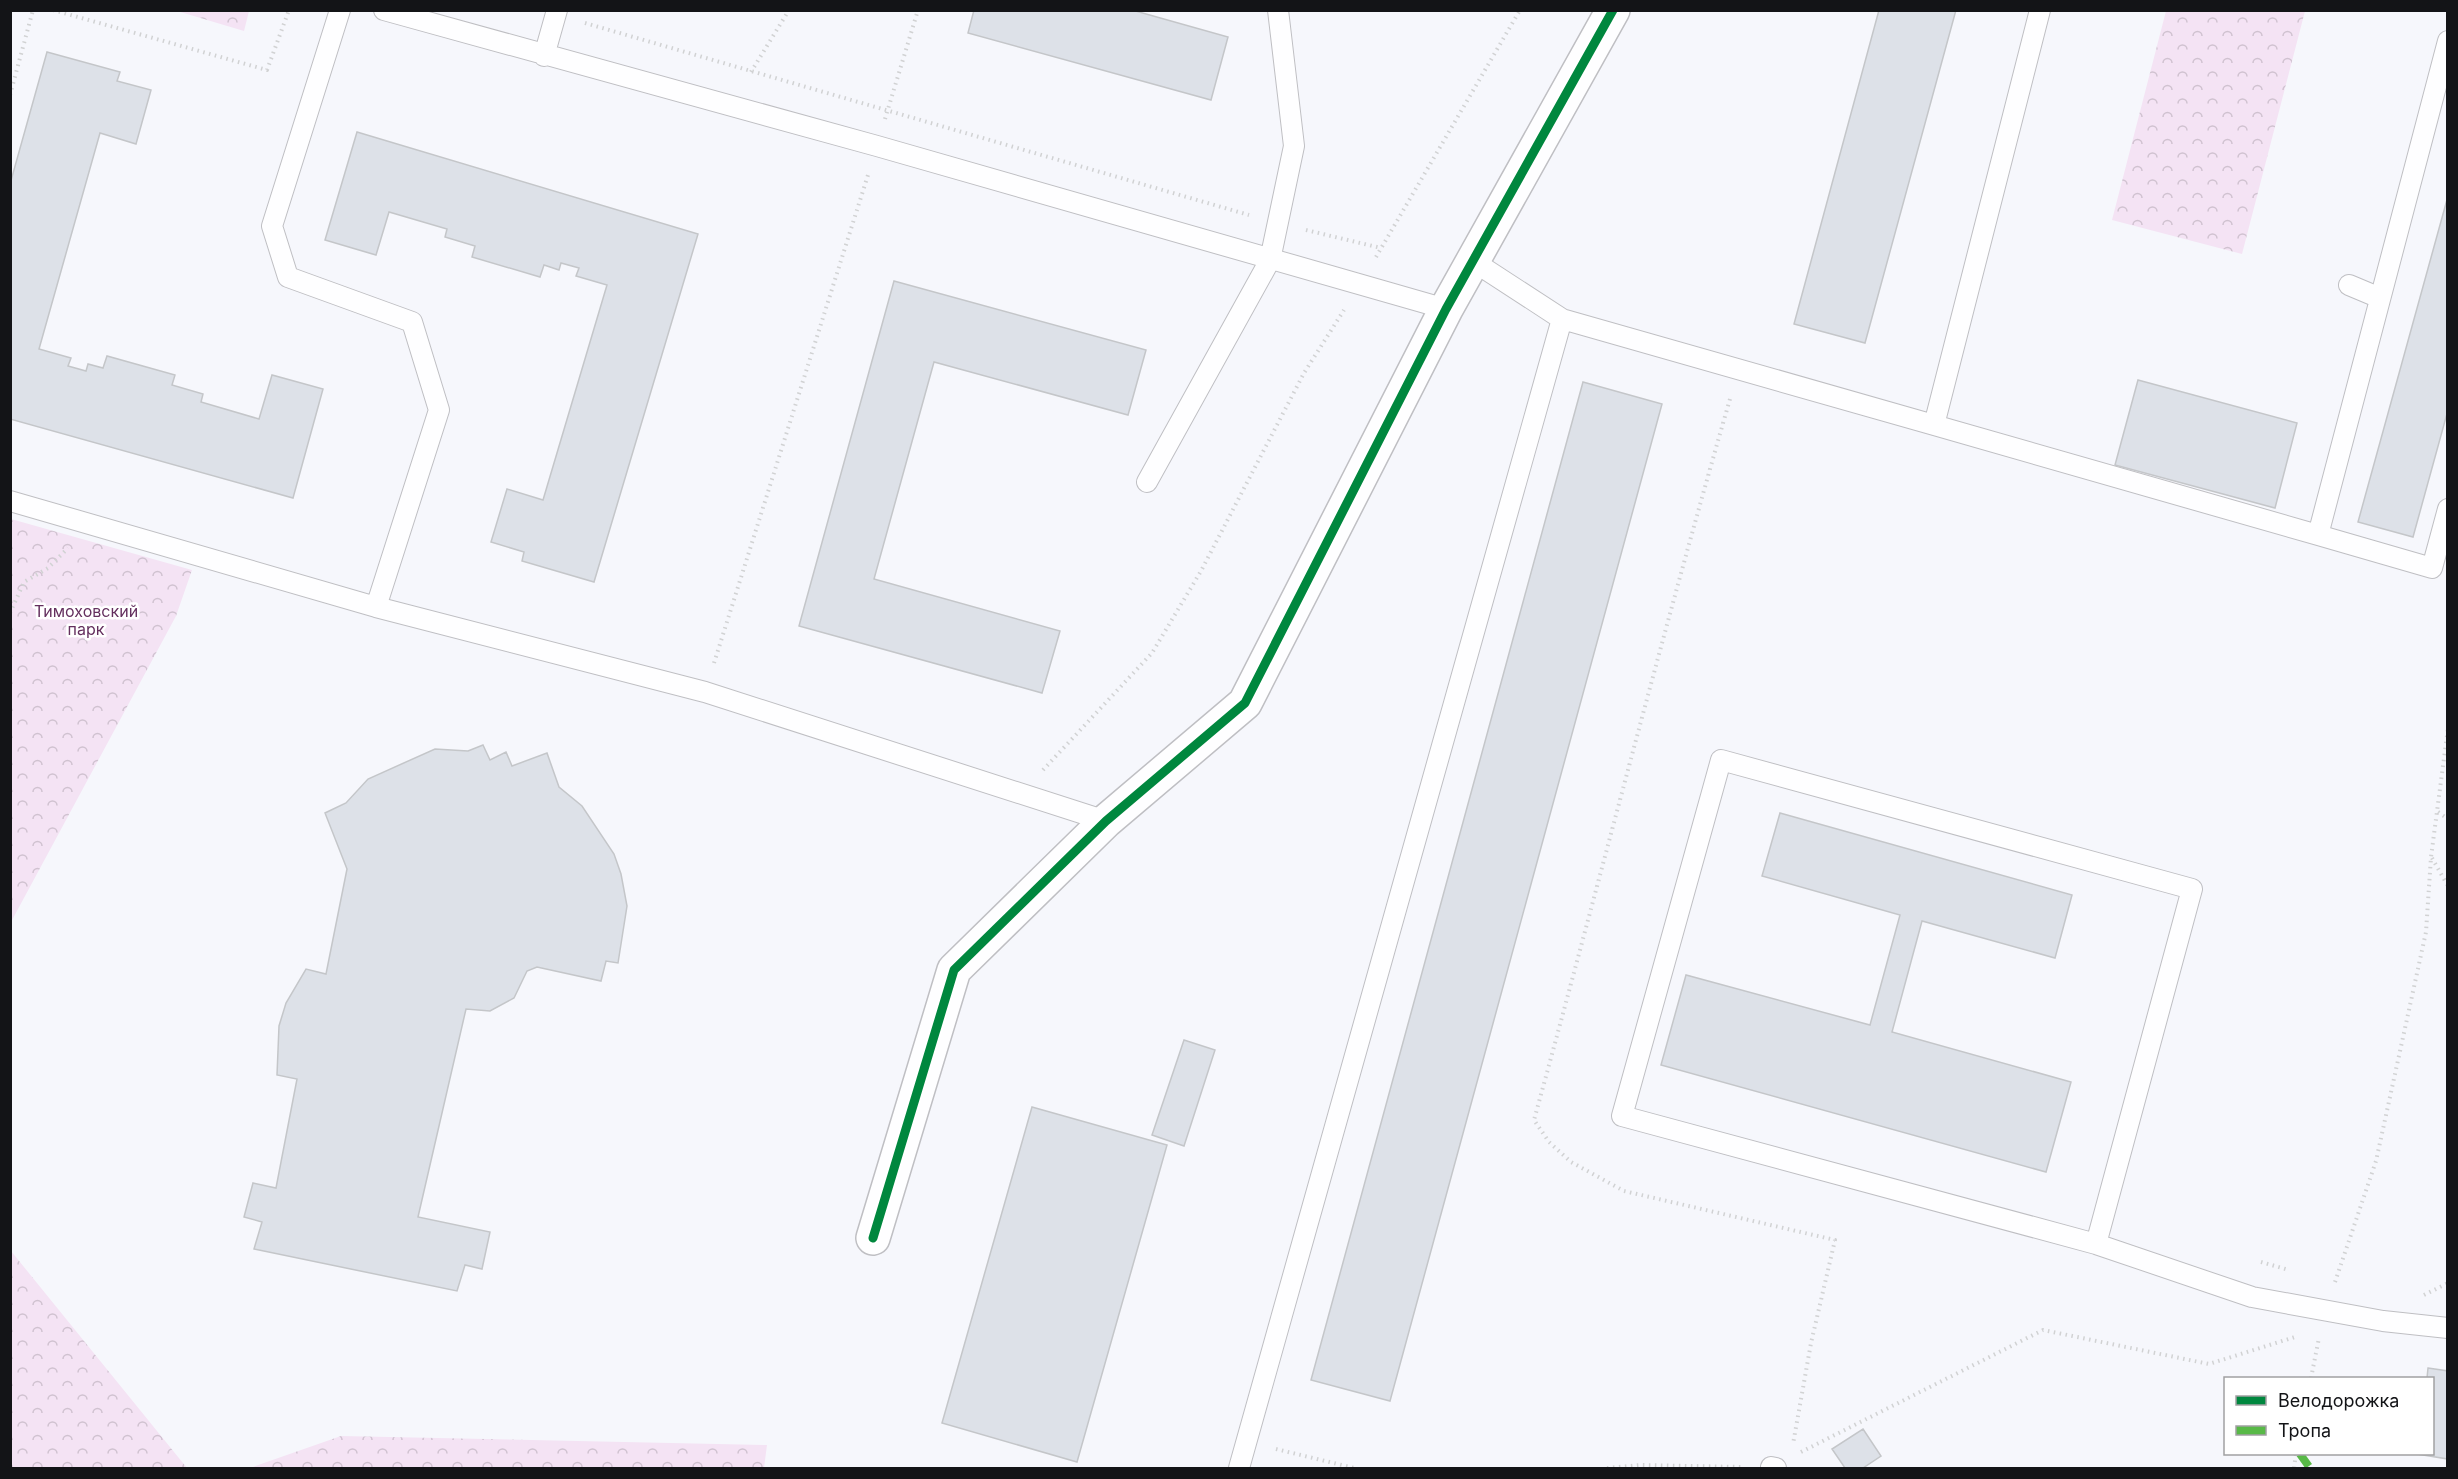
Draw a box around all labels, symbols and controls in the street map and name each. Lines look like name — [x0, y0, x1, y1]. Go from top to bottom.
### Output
park label: Тимоховский парк — [34, 601, 138, 639]
legend — [2224, 1377, 2434, 1455]
text: Велодорожка — [2278, 1390, 2399, 1411]
text: Тропа — [2278, 1420, 2331, 1441]

